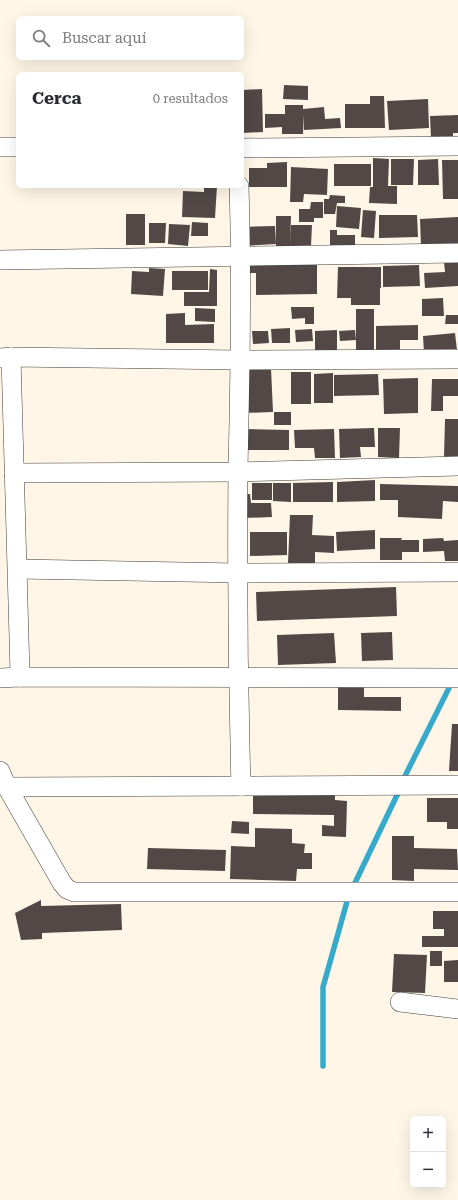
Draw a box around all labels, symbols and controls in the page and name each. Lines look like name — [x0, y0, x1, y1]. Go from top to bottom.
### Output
search box — [16, 16, 244, 60]
icon: search — [30, 27, 52, 49]
text: Buscar aquí — [62, 29, 146, 47]
text: Cerca — [32, 88, 82, 108]
text: 0 resultados — [153, 91, 228, 106]
map controls — [410, 1116, 446, 1188]
button: + — [410, 1116, 446, 1152]
button: − — [410, 1152, 446, 1188]

